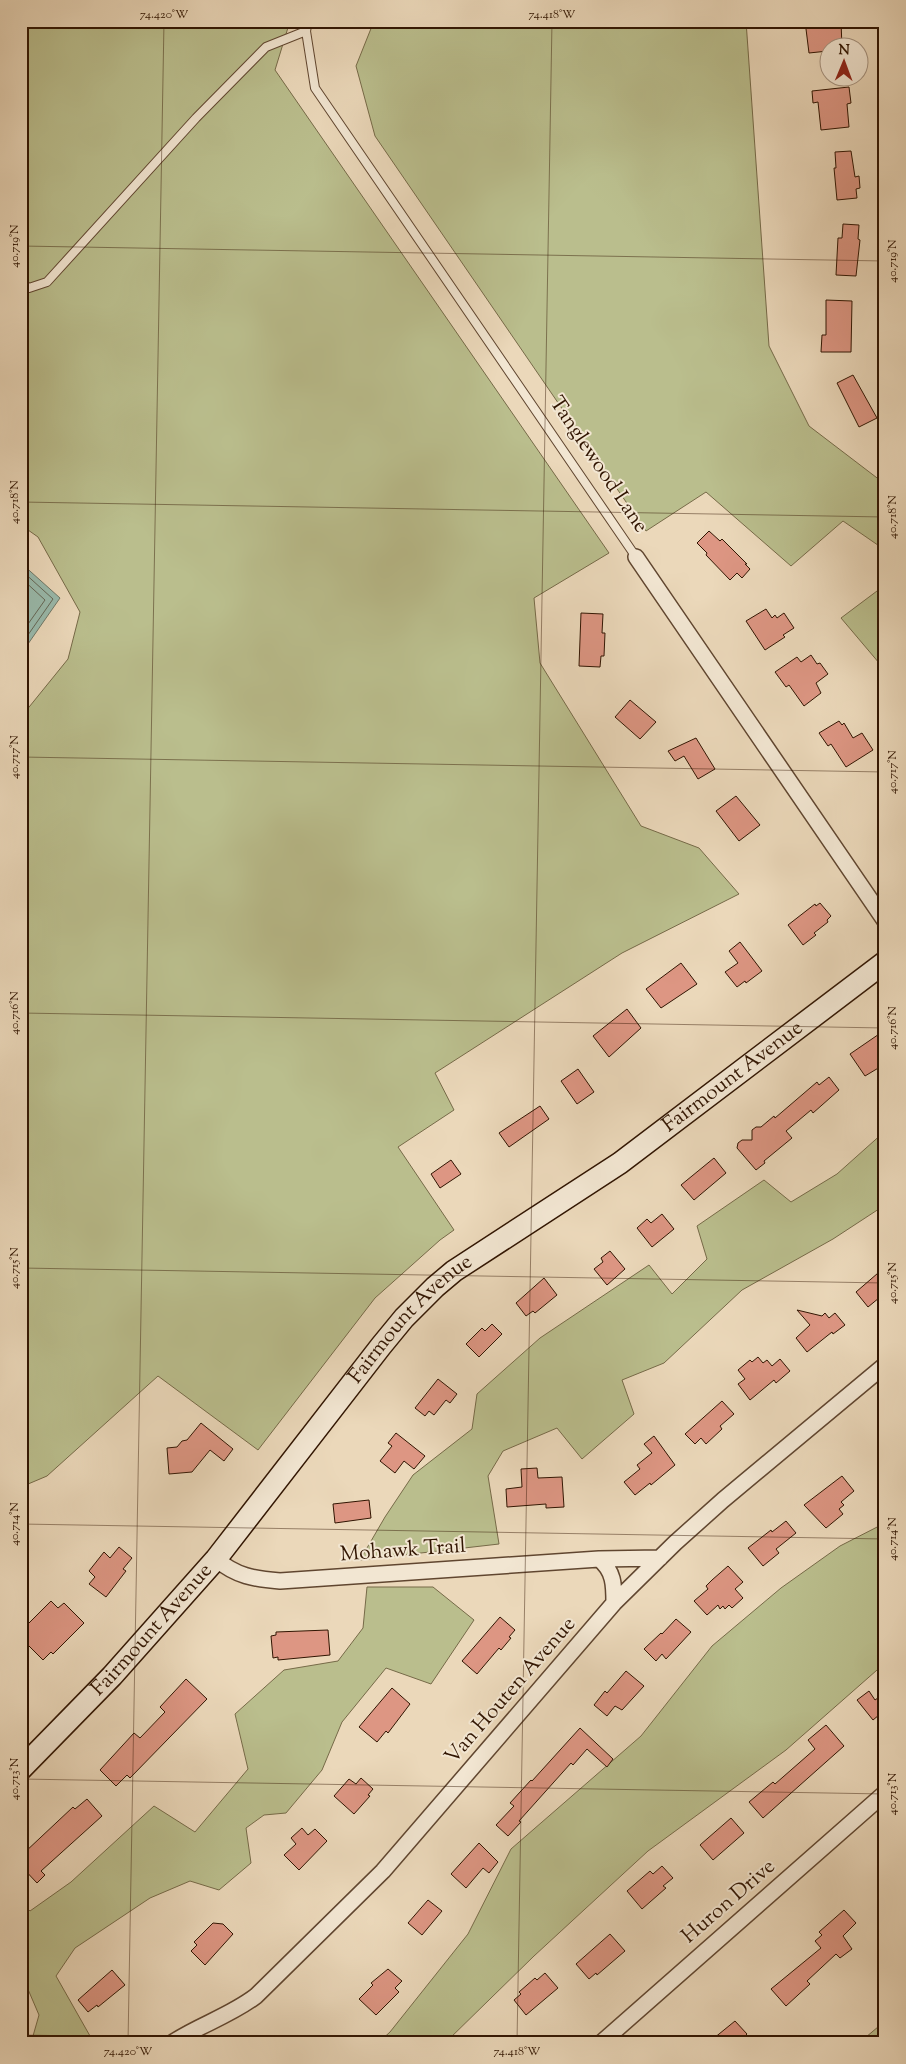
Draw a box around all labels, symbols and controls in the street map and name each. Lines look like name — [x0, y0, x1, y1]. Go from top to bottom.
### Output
text: 74.420°W — [140, 6, 189, 24]
text: 74.418°W — [529, 6, 576, 24]
north arrow — [818, 38, 868, 88]
text: N — [838, 41, 850, 61]
text: 40.719°N — [6, 224, 24, 268]
text: 40.719°N — [884, 239, 902, 283]
street label: Tanglewood Lane — [541, 391, 655, 539]
text: 40.718°N — [6, 480, 24, 524]
text: 40.718°N — [884, 495, 902, 539]
text: 40.717°N — [6, 735, 24, 779]
text: 40.717°N — [884, 750, 902, 794]
text: 40.716°N — [6, 991, 24, 1035]
text: 40.716°N — [884, 1006, 902, 1050]
street label: Fairmount Avenue — [656, 1014, 810, 1140]
text: 40.715°N — [6, 1247, 24, 1289]
street label: Fairmount Avenue — [342, 1248, 479, 1391]
text: 40.715°N — [884, 1262, 902, 1304]
text: 40.714°N — [6, 1502, 24, 1546]
text: 40.714°N — [884, 1517, 902, 1561]
street label: Mohawk Trail — [339, 1532, 467, 1570]
street label: Fairmount Avenue — [85, 1557, 220, 1704]
street label: Van Houten Avenue — [439, 1611, 583, 1771]
text: 40.713°N — [6, 1757, 24, 1800]
text: 40.713°N — [884, 1772, 902, 1815]
street label: Huron Drive — [676, 1853, 782, 1951]
text: 74.420°W — [104, 2043, 153, 2061]
text: 74.418°W — [494, 2043, 541, 2061]

